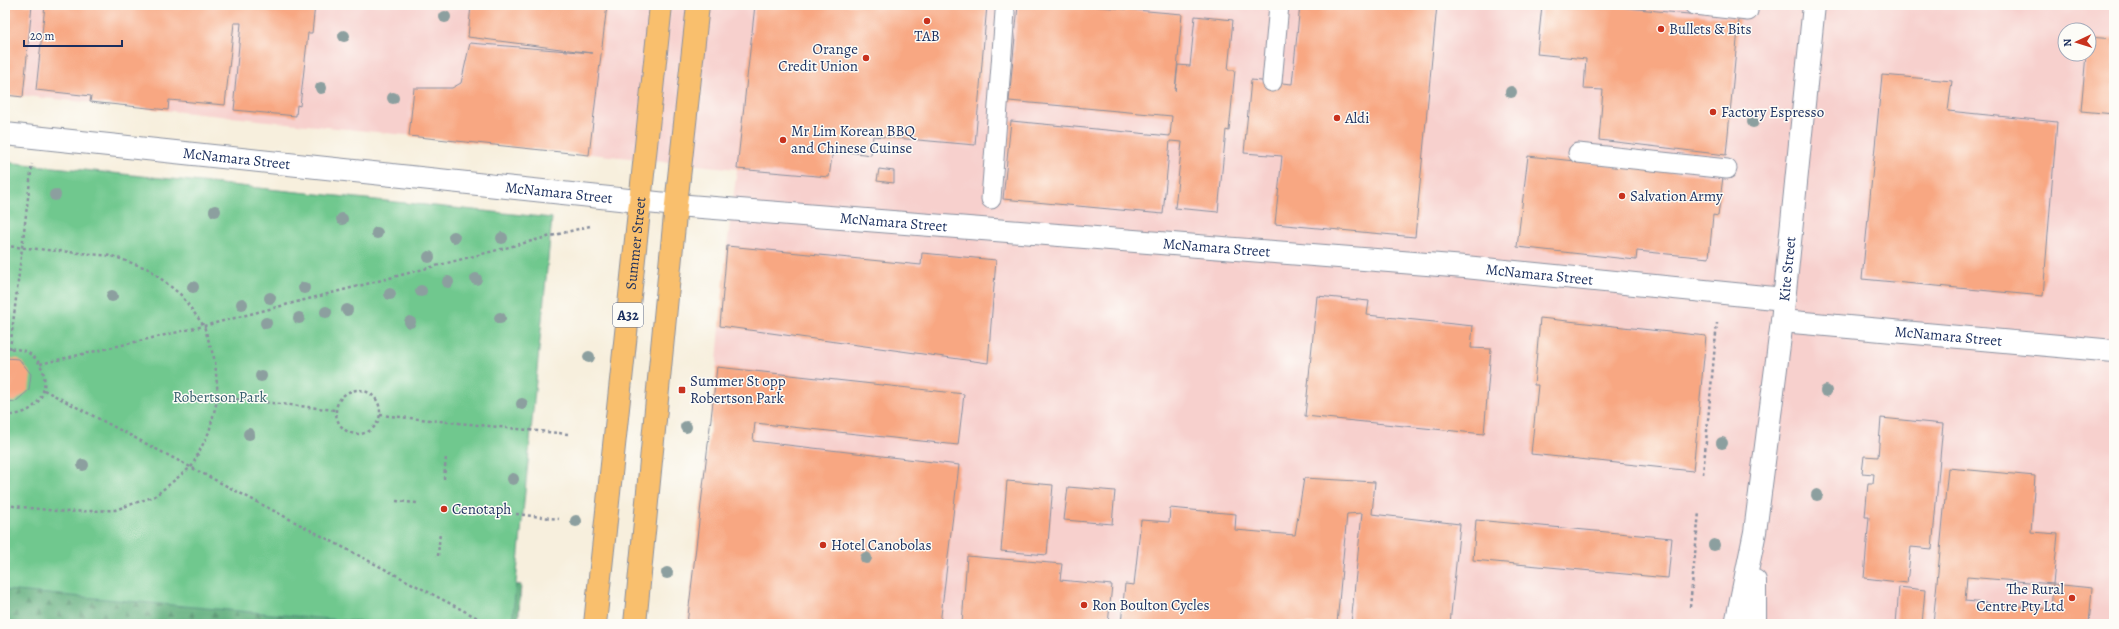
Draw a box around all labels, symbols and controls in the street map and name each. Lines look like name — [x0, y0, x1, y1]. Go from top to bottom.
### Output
marker: TAB — [922, 16, 932, 26]
place label: Bullets & Bits — [1669, 19, 1752, 39]
scale bar — [24, 22, 122, 48]
north arrow — [2057, 22, 2097, 62]
marker: Bullets & Bits — [1656, 24, 1666, 34]
place label: TAB — [914, 26, 940, 46]
text: 20 m — [30, 28, 54, 44]
text: N — [2060, 38, 2075, 47]
place label: Orange Credit Union — [778, 39, 858, 76]
marker: Orange Credit Union — [861, 53, 871, 63]
place label: Factory Espresso — [1721, 102, 1824, 122]
marker: Factory Espresso — [1708, 107, 1718, 117]
place label: Aldi — [1344, 108, 1369, 128]
marker: Aldi — [1332, 113, 1342, 123]
place label: Mr Lim Korean BBQ and Chinese Cuinse — [791, 121, 917, 158]
marker: Mr Lim Korean BBQ and Chinese Cuinse — [778, 135, 788, 145]
street label: McNamara Street — [182, 143, 291, 174]
street label: McNamara Street — [504, 177, 614, 208]
place label: Salvation Army — [1630, 186, 1723, 206]
marker: Salvation Army — [1617, 191, 1627, 201]
street label: Summer Street — [621, 196, 651, 291]
street label: McNamara Street — [839, 208, 948, 236]
street label: McNamara Street — [1162, 233, 1271, 262]
street label: Kite Street — [1774, 235, 1801, 302]
street label: McNamara Street — [1485, 259, 1594, 290]
road number: A32 — [613, 303, 643, 327]
street label: McNamara Street — [1894, 321, 2003, 351]
place label: Summer St opp Robertson Park — [690, 371, 786, 408]
marker: Summer St opp Robertson Park — [677, 385, 687, 395]
park label: Robertson Park — [173, 387, 268, 407]
place label: Cenotaph — [452, 499, 511, 519]
marker: Cenotaph — [439, 504, 449, 514]
place label: Hotel Canobolas — [831, 535, 932, 555]
marker: Hotel Canobolas — [818, 540, 828, 550]
place label: The Rural Centre Pty Ltd — [1976, 579, 2065, 616]
marker: The Rural Centre Pty Ltd — [2067, 593, 2077, 603]
place label: Ron Boulton Cycles — [1092, 595, 1210, 615]
marker: Ron Boulton Cycles — [1079, 600, 1089, 610]

